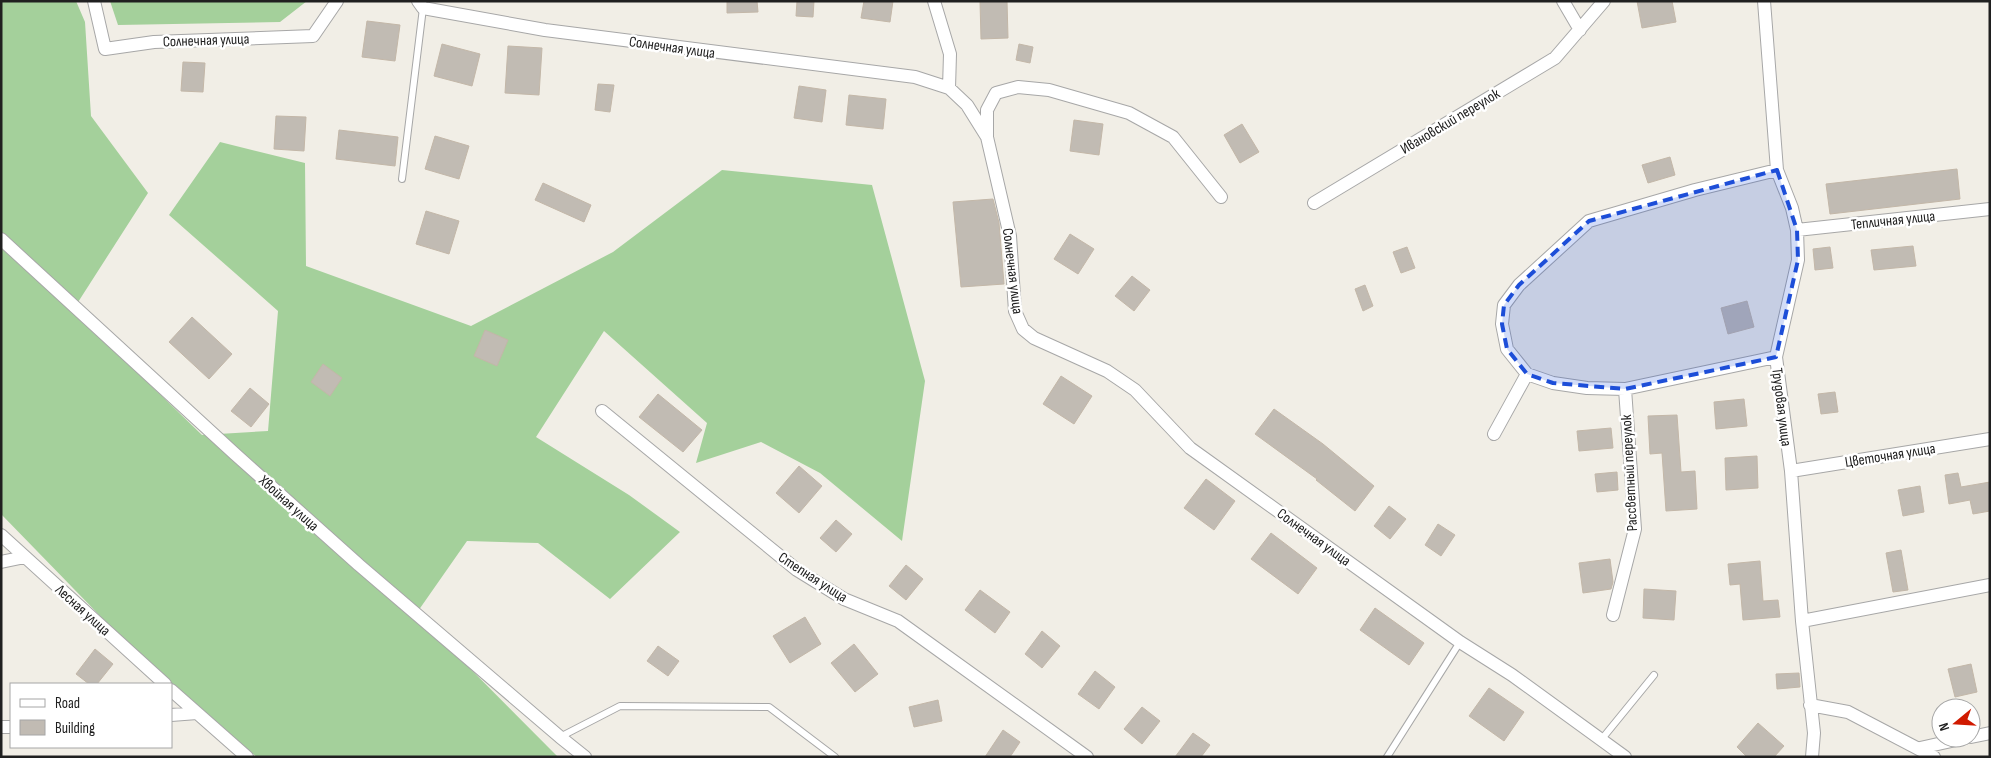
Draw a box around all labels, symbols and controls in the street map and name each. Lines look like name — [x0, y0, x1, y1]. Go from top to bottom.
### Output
street label: Солнечная улица — [162, 29, 250, 52]
street label: Солнечная улица — [628, 32, 716, 63]
street label: Ивановский переулок — [1397, 84, 1504, 159]
street label: Тепличная улица — [1850, 207, 1936, 234]
street label: Солнечная улица — [998, 227, 1027, 315]
street label: Трудовая улица — [1767, 367, 1796, 448]
street label: Рассветный переулок — [1617, 414, 1642, 532]
street label: Цветочная улица — [1844, 439, 1937, 472]
street label: Хвойная улица — [254, 471, 323, 536]
street label: Солнечная улица — [1273, 504, 1354, 571]
street label: Степная улица — [774, 548, 851, 607]
street label: Лесная улица — [50, 580, 114, 640]
legend — [10, 683, 172, 748]
text: Road — [55, 694, 80, 713]
north arrow — [1931, 698, 1981, 748]
text: Building — [55, 719, 95, 738]
text: N — [1935, 721, 1953, 733]

